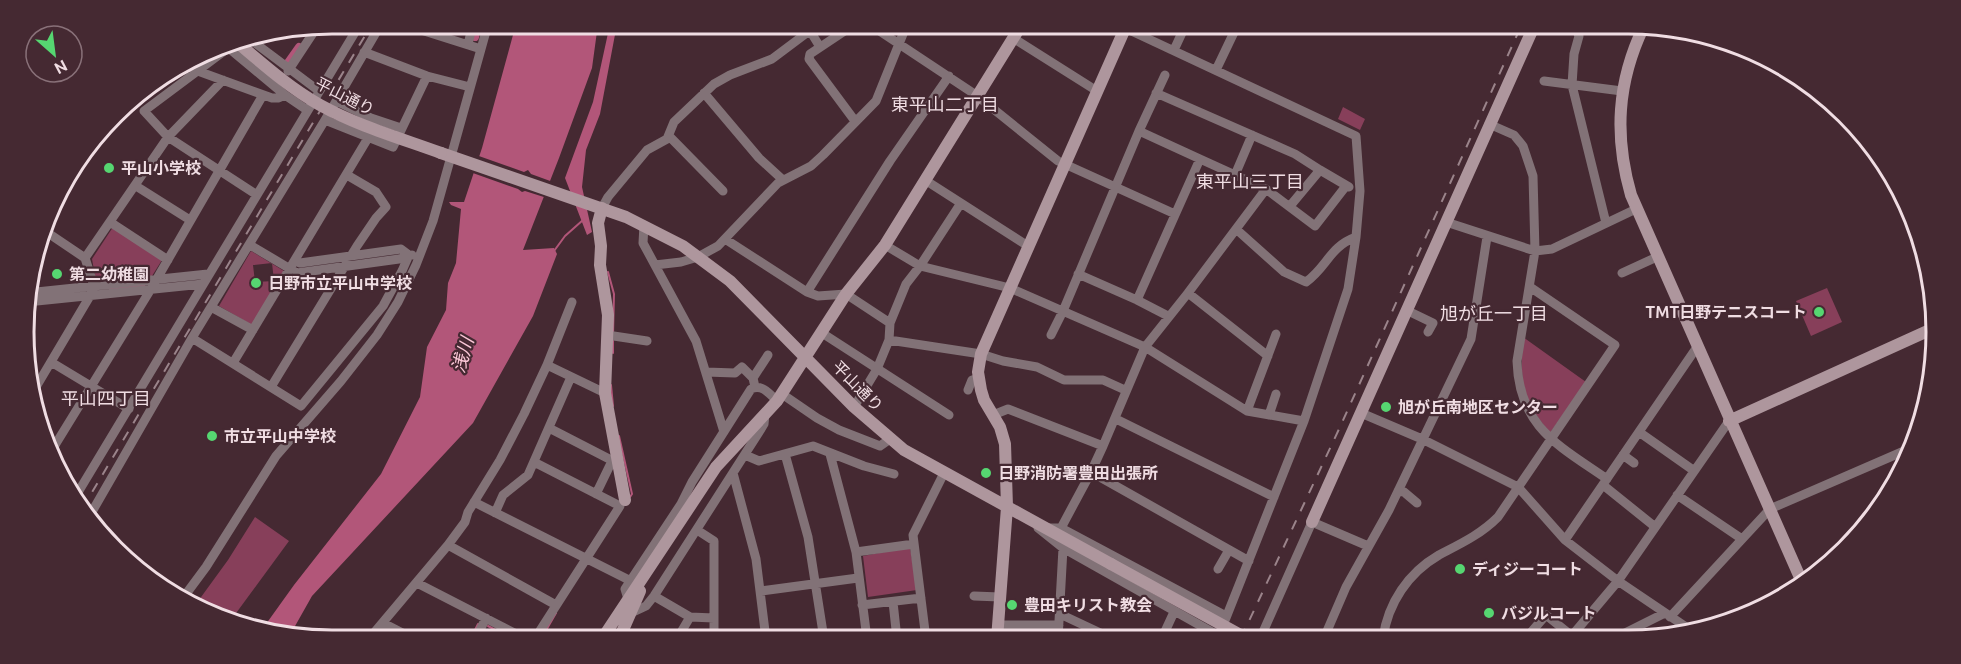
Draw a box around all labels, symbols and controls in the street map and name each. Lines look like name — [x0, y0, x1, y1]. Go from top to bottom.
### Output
north arrow — [24, 24, 84, 84]
text: N — [52, 56, 71, 78]
street label: 平山通り — [312, 73, 378, 119]
district label: 東平山二丁目 — [891, 94, 999, 114]
place label: 平山小学校 — [121, 159, 201, 177]
marker: 平山小学校 — [102, 161, 116, 175]
district label: 東平山三丁目 — [1196, 171, 1304, 191]
place label: 第二幼稚園 — [69, 265, 149, 283]
marker: 第二幼稚園 — [50, 267, 64, 281]
place label: 日野市立平山中学校 — [268, 274, 412, 292]
marker: 日野市立平山中学校 — [249, 276, 263, 290]
district label: 旭が丘一丁目 — [1440, 303, 1548, 323]
place label: TMT日野テニスコート — [1646, 303, 1807, 321]
marker: TMT日野テニスコート — [1812, 305, 1826, 319]
water label: 浅川 — [447, 333, 477, 375]
street label: 平山通り — [829, 357, 887, 415]
district label: 平山四丁目 — [61, 388, 151, 408]
place label: 旭が丘南地区センター — [1398, 398, 1558, 416]
marker: 旭が丘南地区センター — [1379, 400, 1393, 414]
place label: 市立平山中学校 — [224, 427, 336, 445]
marker: 市立平山中学校 — [205, 429, 219, 443]
place label: 日野消防署豊田出張所 — [998, 464, 1158, 482]
marker: 日野消防署豊田出張所 — [979, 466, 993, 480]
place label: ディジーコート — [1472, 560, 1583, 578]
marker: ディジーコート — [1453, 562, 1467, 576]
place label: 豊田キリスト教会 — [1024, 596, 1152, 614]
marker: 豊田キリスト教会 — [1005, 598, 1019, 612]
place label: バジルコート — [1501, 604, 1597, 622]
marker: バジルコート — [1482, 606, 1496, 620]

